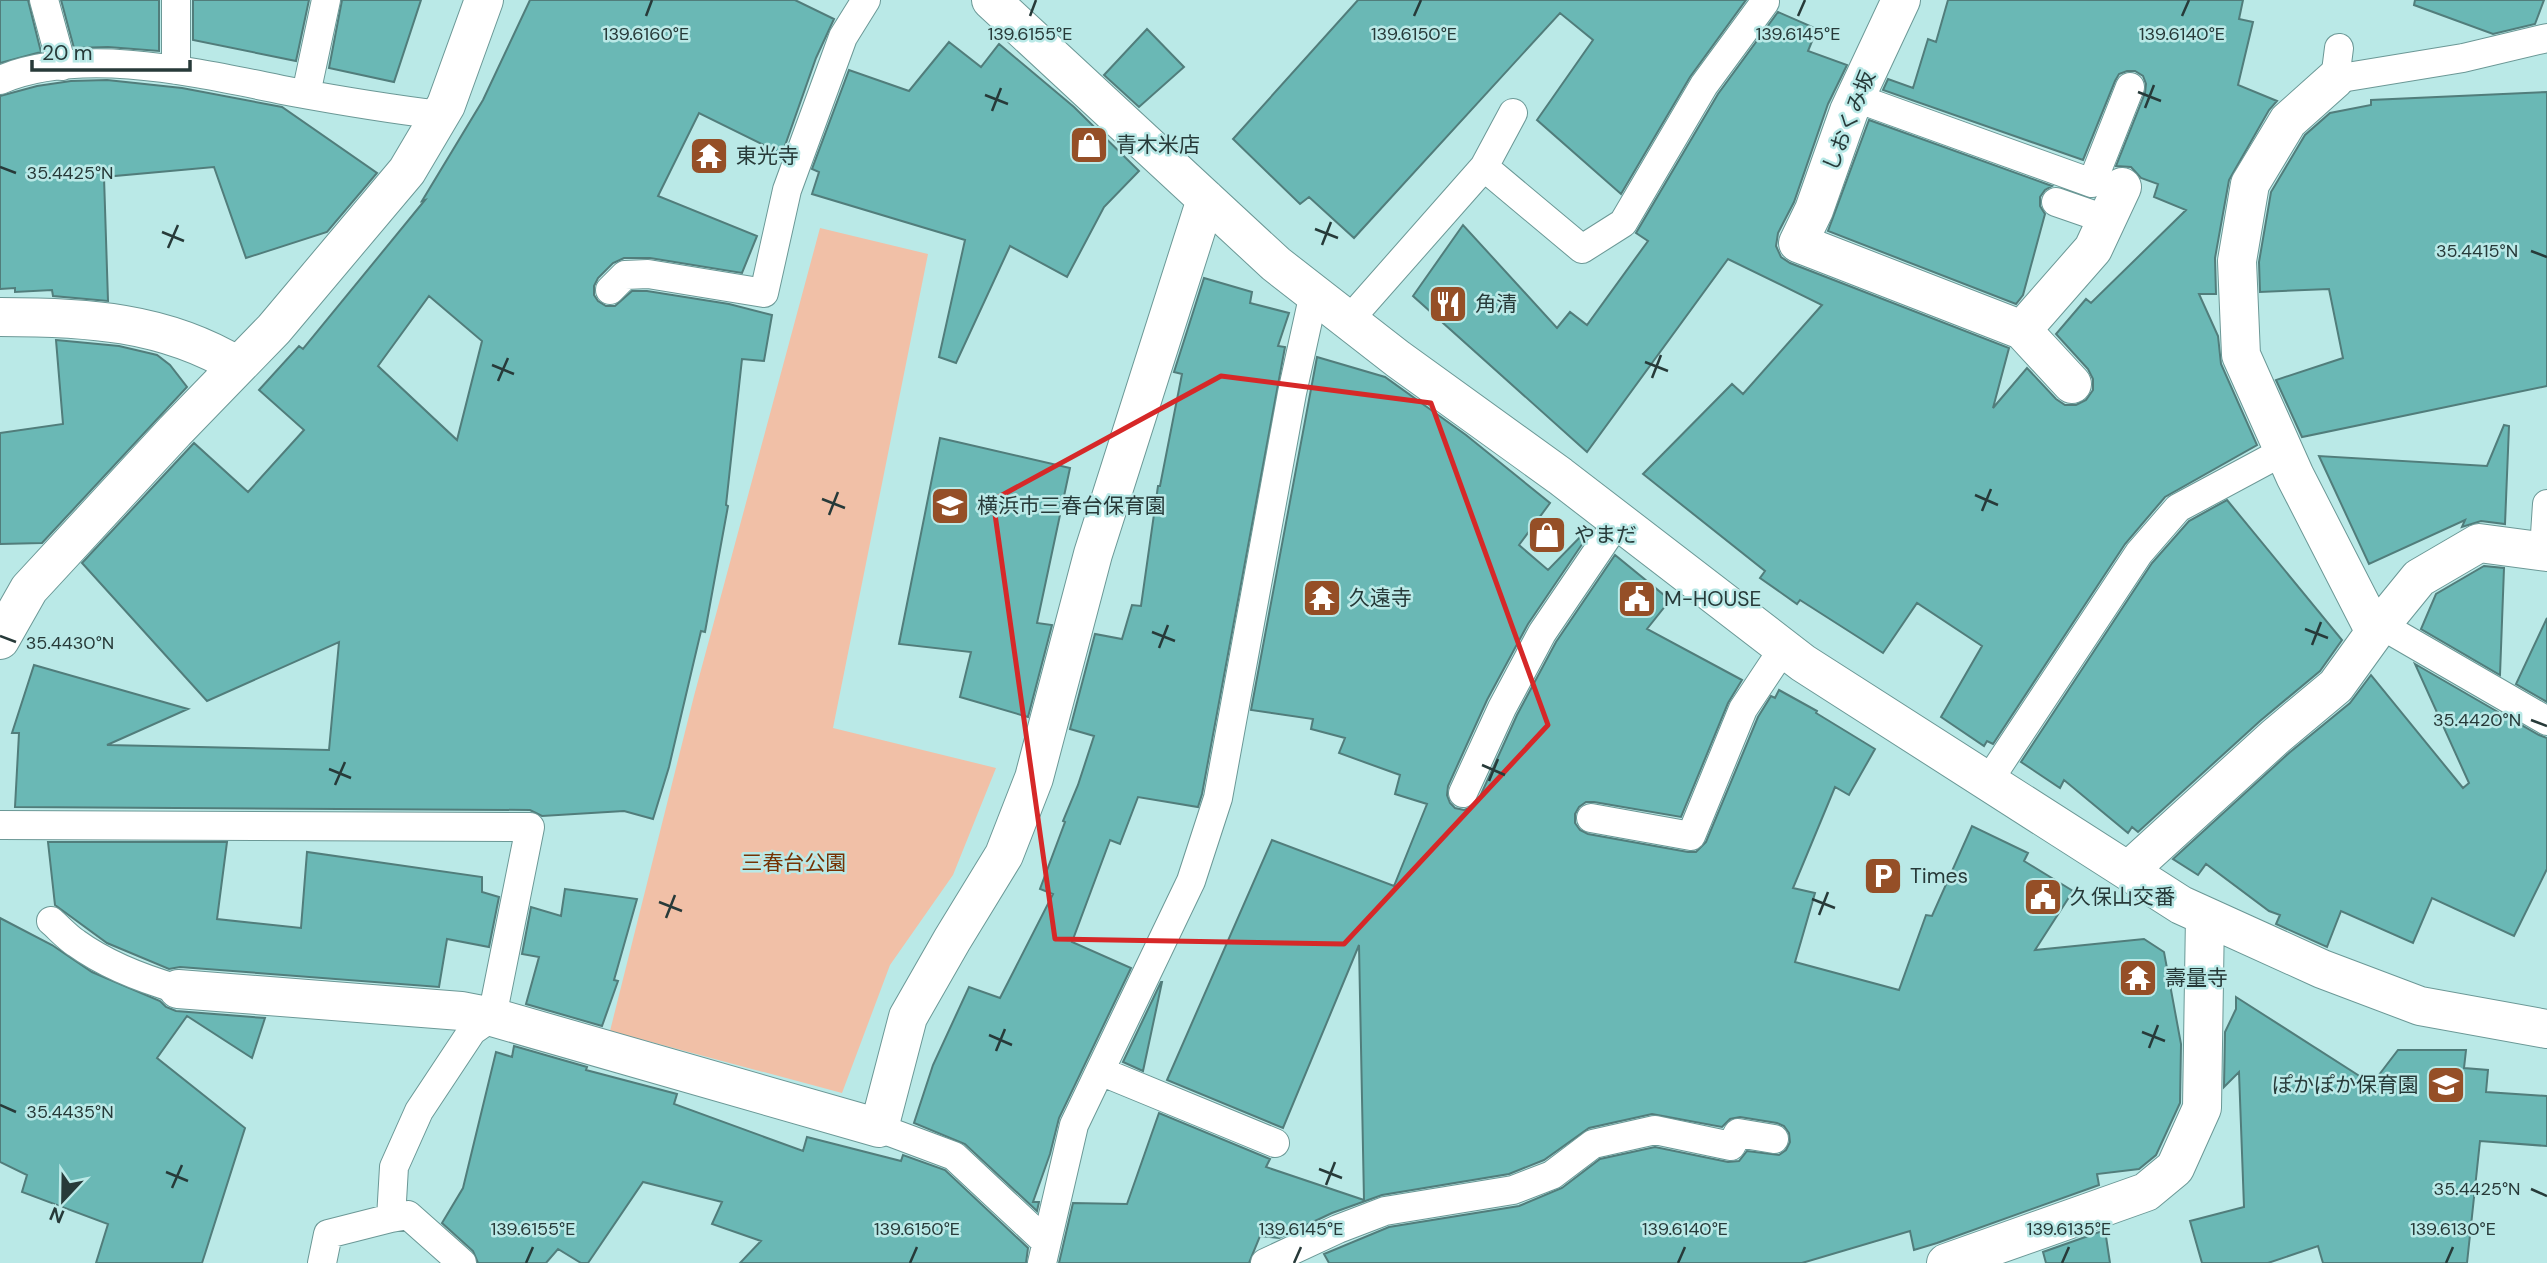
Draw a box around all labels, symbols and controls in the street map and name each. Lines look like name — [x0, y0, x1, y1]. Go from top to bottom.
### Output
text: 139.6160°E — [603, 22, 689, 46]
text: 139.6155°E — [988, 22, 1072, 46]
text: 139.6150°E — [1371, 22, 1457, 46]
text: 139.6145°E — [1756, 22, 1840, 46]
text: 139.6140°E — [2139, 22, 2225, 46]
scale bar — [32, 28, 189, 72]
text: 20 m — [42, 39, 93, 67]
street label: しおくみ坂 — [1816, 67, 1882, 175]
shop icon: 青木米店 — [1068, 124, 1110, 166]
place label: 青木米店 — [1116, 131, 1200, 159]
temple icon: 東光寺 — [688, 135, 730, 177]
place label: 東光寺 — [736, 142, 799, 170]
text: 35.4425°N — [27, 161, 114, 185]
text: 35.4415°N — [2436, 239, 2518, 263]
restaurant icon: 角清 — [1427, 283, 1469, 325]
place label: 角清 — [1475, 290, 1517, 318]
school or university icon: 横浜市三春台保育園 — [929, 485, 971, 527]
place label: 横浜市三春台保育園 — [977, 492, 1166, 520]
shop icon: やまだ — [1526, 514, 1568, 556]
place label: やまだ — [1574, 521, 1637, 549]
temple icon: 久遠寺 — [1301, 577, 1343, 619]
public building icon: M-HOUSE — [1616, 578, 1658, 620]
place label: 久遠寺 — [1349, 584, 1412, 612]
place label: M-HOUSE — [1664, 585, 1761, 613]
text: 35.4430°N — [26, 631, 114, 655]
text: 35.4420°N — [2433, 708, 2521, 732]
park label: 三春台公園 — [742, 849, 847, 877]
parking icon: Times — [1862, 855, 1904, 897]
place label: Times — [1910, 862, 1968, 890]
public building icon: 久保山交番 — [2022, 876, 2064, 918]
place label: 久保山交番 — [2070, 883, 2175, 911]
temple icon: 壽量寺 — [2117, 957, 2159, 999]
place label: 壽量寺 — [2165, 964, 2228, 992]
school or university icon: ぽかぽか保育園 — [2425, 1064, 2467, 1106]
place label: ぽかぽか保育園 — [2272, 1071, 2419, 1099]
text: 35.4435°N — [26, 1100, 114, 1124]
north arrow — [28, 1165, 98, 1235]
text: 35.4425°N — [2434, 1177, 2521, 1201]
text: N — [46, 1201, 68, 1229]
text: 139.6155°E — [491, 1217, 575, 1241]
text: 139.6150°E — [874, 1217, 960, 1241]
text: 139.6145°E — [1259, 1217, 1343, 1241]
text: 139.6140°E — [1642, 1217, 1728, 1241]
text: 139.6135°E — [2027, 1217, 2111, 1241]
text: 139.6130°E — [2410, 1217, 2496, 1241]

